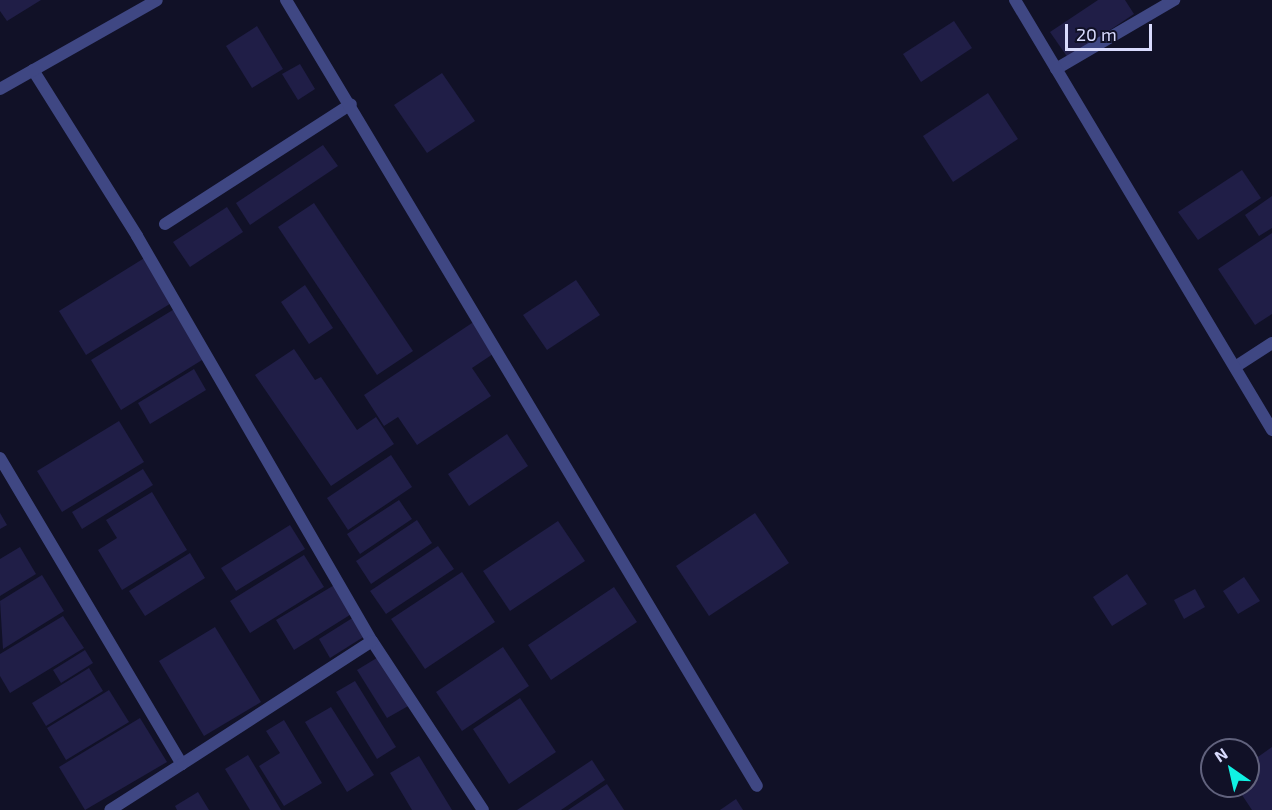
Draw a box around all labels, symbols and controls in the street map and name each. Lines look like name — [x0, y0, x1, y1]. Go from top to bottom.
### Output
scale bar — [1068, 12, 1155, 50]
text: 20 m — [1076, 23, 1117, 45]
north arrow — [1200, 738, 1260, 798]
text: N — [1211, 743, 1231, 765]

